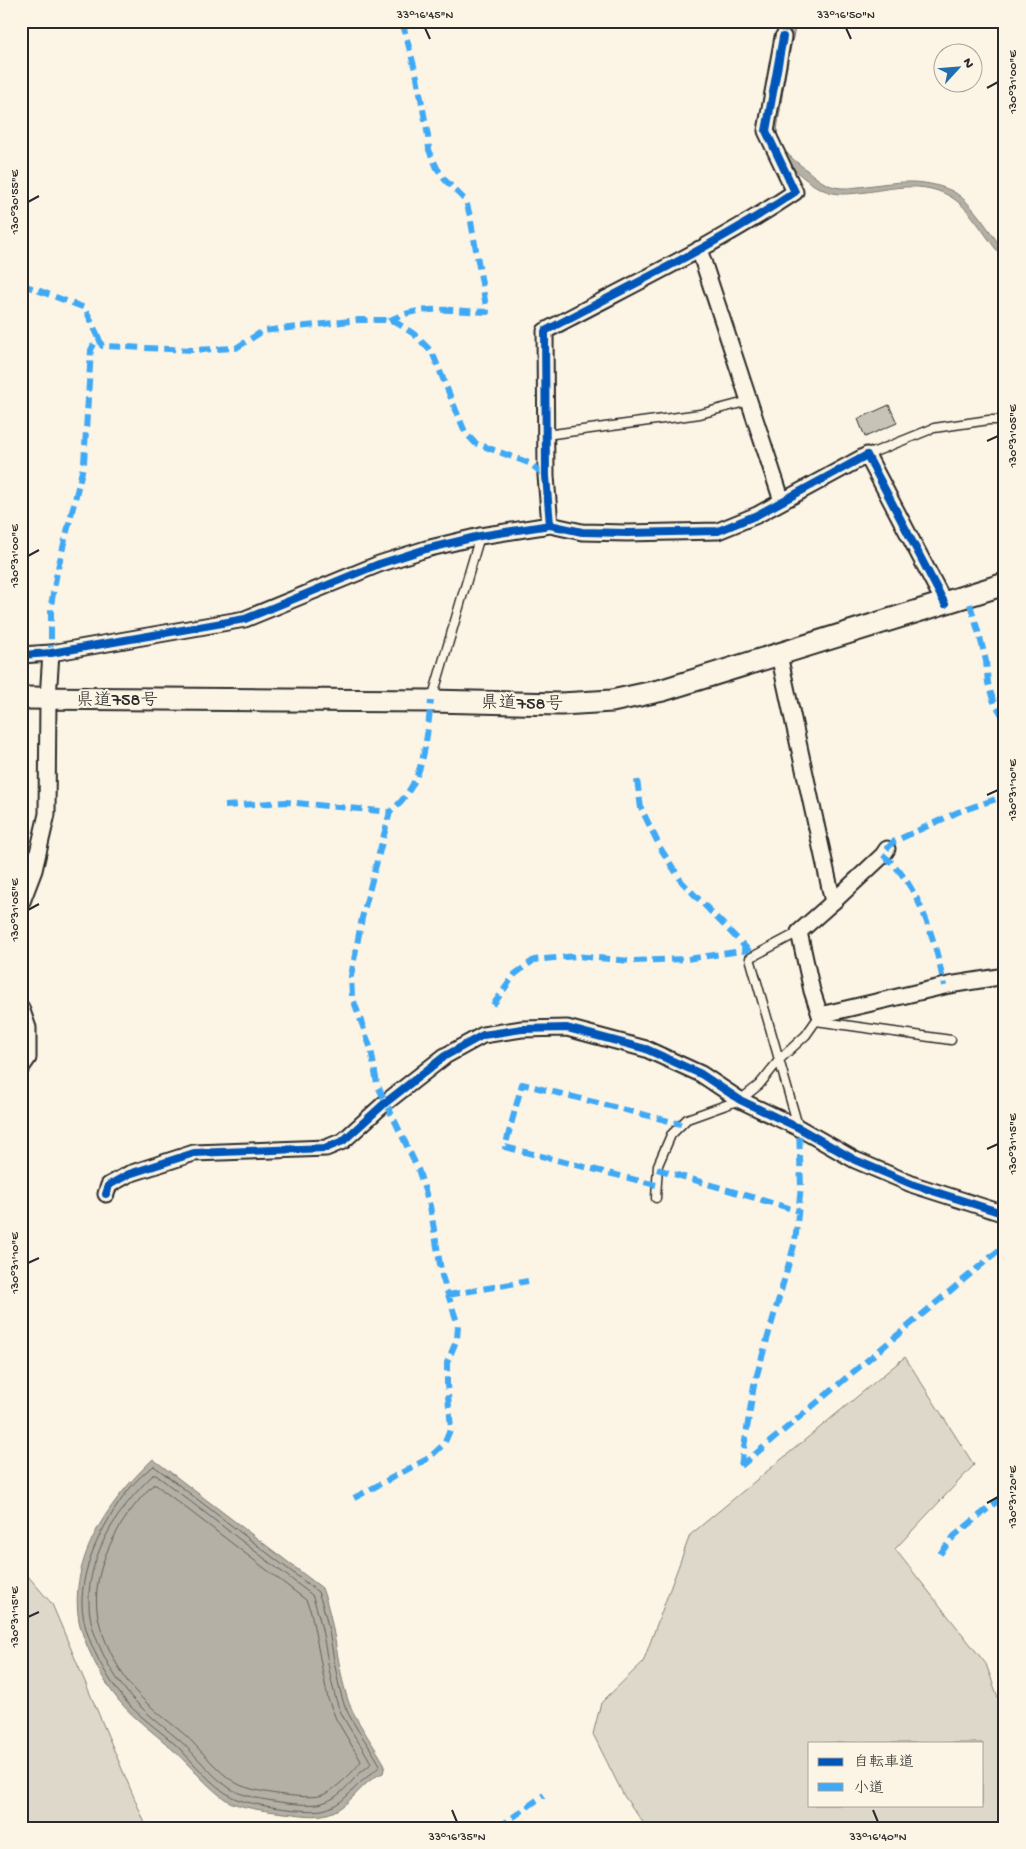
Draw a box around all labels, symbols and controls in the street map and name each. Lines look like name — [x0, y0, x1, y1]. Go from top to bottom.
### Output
text: 33°16'45"N — [396, 9, 453, 23]
text: 33°16'50"N — [816, 9, 875, 23]
north arrow — [934, 42, 984, 92]
text: 130°31'00"E — [1007, 50, 1021, 115]
text: N — [958, 56, 977, 71]
text: 130°30'55"E — [9, 169, 23, 235]
text: 130°31'05"E — [1007, 404, 1021, 469]
text: 130°31'00"E — [9, 524, 23, 589]
street label: 県道758号 — [76, 690, 158, 712]
street label: 県道758号 — [480, 692, 563, 716]
text: 130°31'10"E — [1007, 759, 1021, 822]
text: 130°31'05"E — [9, 878, 23, 943]
text: 130°31'15"E — [1007, 1113, 1021, 1176]
text: 130°31'10"E — [9, 1232, 23, 1295]
text: 130°31'20"E — [1007, 1465, 1021, 1529]
text: 130°31'15"E — [9, 1586, 23, 1649]
legend — [808, 1742, 984, 1806]
text: 自転車道 — [854, 1753, 914, 1772]
text: 小道 — [854, 1780, 884, 1798]
text: 33°16'35"N — [427, 1831, 486, 1845]
text: 33°16'40"N — [848, 1831, 907, 1845]

